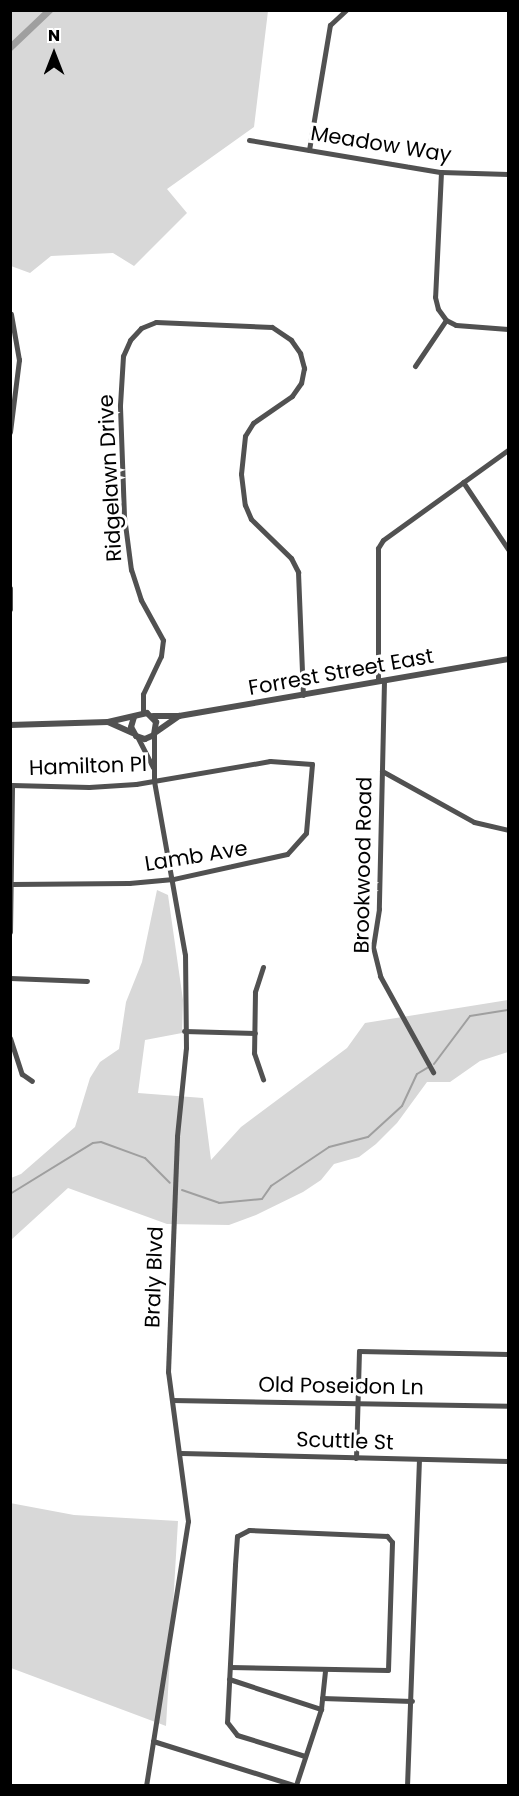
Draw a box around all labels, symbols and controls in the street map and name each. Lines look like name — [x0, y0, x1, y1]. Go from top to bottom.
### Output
north arrow — [24, 24, 84, 84]
text: N — [48, 24, 60, 47]
street label: Meadow Way — [309, 120, 453, 168]
street label: Ridgelawn Drive — [93, 394, 127, 562]
street label: Forrest Street East — [246, 643, 436, 701]
street label: Hamilton Pl — [29, 751, 147, 781]
street label: Brookwood Road — [349, 776, 377, 954]
street label: Lamb Ave — [143, 835, 249, 877]
street label: Braly Blvd — [140, 1226, 168, 1328]
street label: Old Poseidon Ln — [258, 1372, 424, 1400]
street label: Scuttle St — [296, 1427, 394, 1455]

